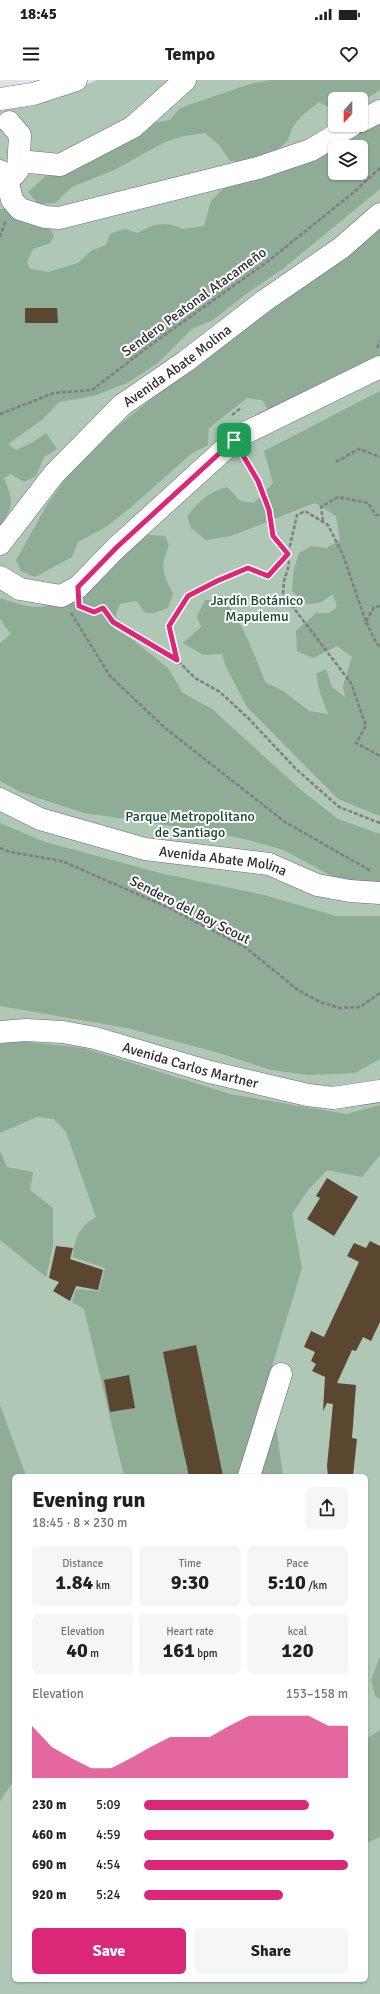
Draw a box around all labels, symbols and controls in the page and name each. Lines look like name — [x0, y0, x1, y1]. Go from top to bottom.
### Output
text: 18:45 — [20, 5, 57, 23]
icon: menu — [20, 43, 42, 65]
text: Tempo — [165, 43, 215, 65]
icon: heart — [338, 43, 360, 65]
north arrow — [328, 92, 368, 132]
map controls — [328, 92, 368, 180]
button: layers — [328, 140, 368, 180]
street label: Sendero Peatonal Atacameño — [118, 244, 270, 360]
street label: Avenida Abate Molina — [120, 321, 235, 410]
pin — [217, 423, 251, 457]
icon: arrive — [223, 429, 245, 451]
park label: Jardín Botánico Mapulemu — [211, 592, 303, 625]
park label: Parque Metropolitano de Santiago — [125, 808, 255, 841]
street label: Avenida Abate Molina — [158, 842, 290, 879]
street label: Sendero del Boy Scout — [127, 872, 253, 948]
street label: Avenida Carlos Martner — [121, 1038, 261, 1092]
text: Evening run — [32, 1486, 146, 1513]
button: share — [306, 1487, 348, 1529]
text: 18:45 · 8 × 230 m — [32, 1515, 127, 1531]
text: Distance — [62, 1557, 103, 1570]
text: Time — [179, 1557, 201, 1570]
text: Pace — [286, 1557, 308, 1570]
text: 1.84 — [55, 1570, 93, 1595]
text: 9:30 — [171, 1570, 209, 1595]
text: 5:10 — [268, 1570, 306, 1595]
text: km — [93, 1579, 110, 1592]
text: /km — [306, 1579, 327, 1592]
text: Elevation — [61, 1625, 105, 1638]
text: Heart rate — [166, 1625, 214, 1638]
text: kcal — [288, 1625, 307, 1638]
text: 40 — [66, 1638, 88, 1663]
text: 161 — [162, 1638, 195, 1663]
text: 120 — [281, 1638, 314, 1663]
text: m — [88, 1647, 99, 1660]
text: bpm — [195, 1647, 218, 1660]
text: Elevation — [32, 1686, 84, 1702]
text: 153–158 m — [286, 1686, 348, 1702]
text: 230 m — [32, 1797, 66, 1813]
text: 5:09 — [96, 1797, 121, 1813]
text: 460 m — [32, 1827, 66, 1843]
text: 4:59 — [96, 1827, 121, 1843]
text: 690 m — [32, 1857, 66, 1873]
text: 4:54 — [96, 1857, 121, 1873]
text: 920 m — [32, 1887, 66, 1903]
text: 5:24 — [96, 1887, 121, 1903]
button: Save — [32, 1928, 186, 1974]
button: Share — [194, 1928, 348, 1974]

